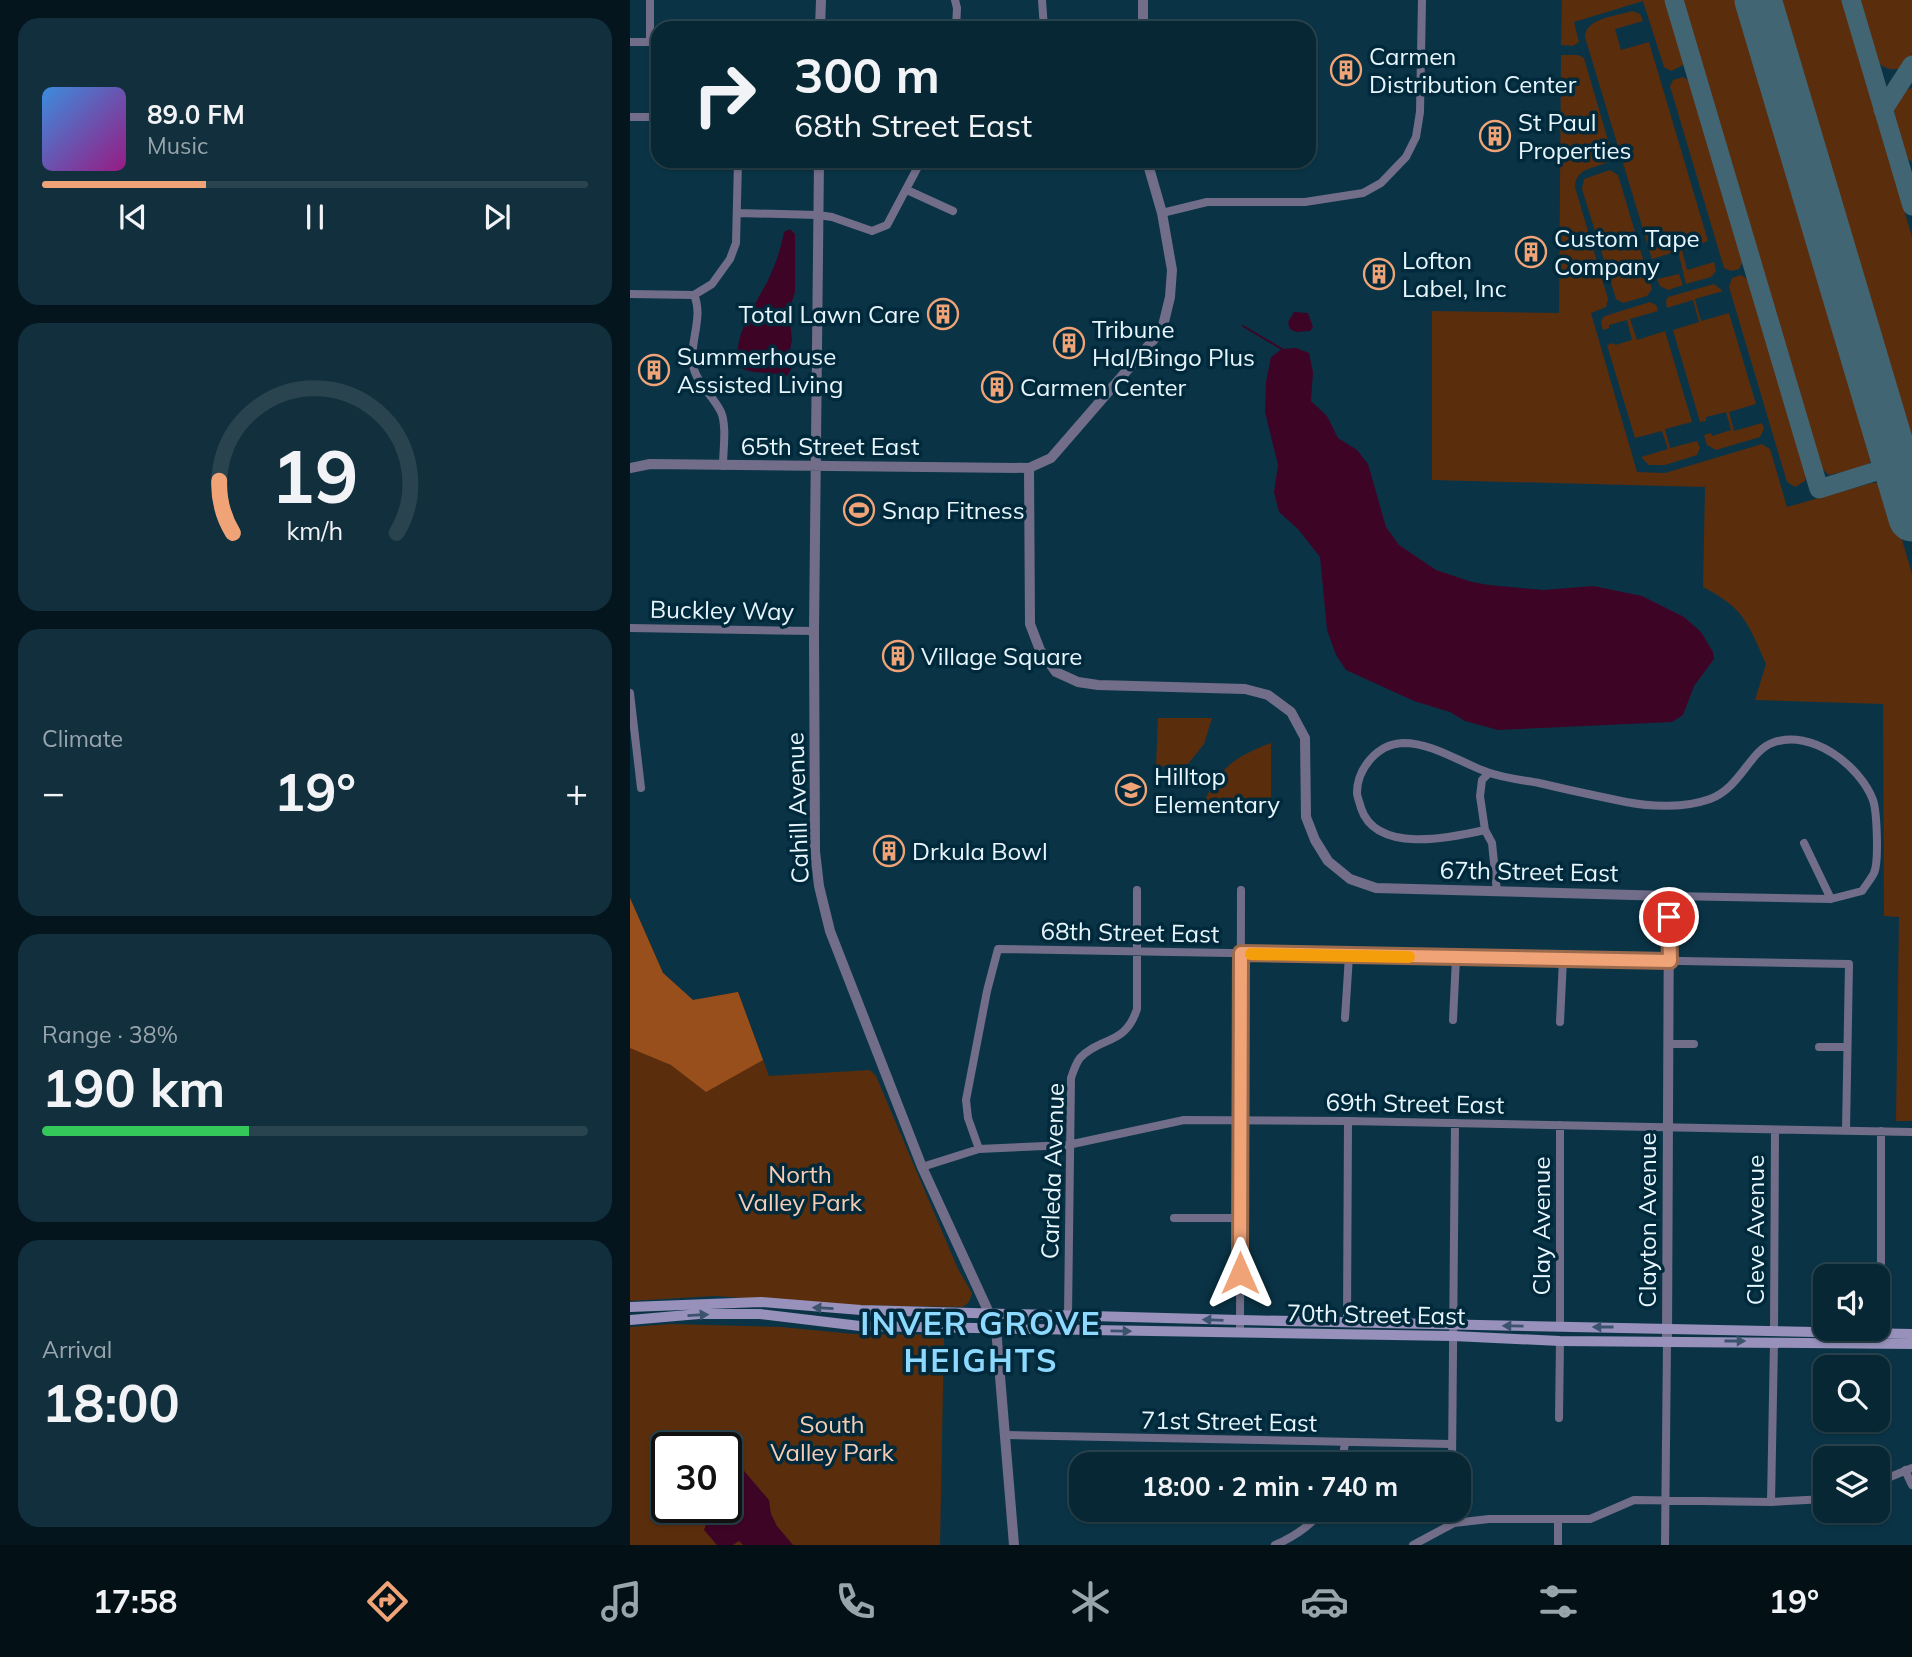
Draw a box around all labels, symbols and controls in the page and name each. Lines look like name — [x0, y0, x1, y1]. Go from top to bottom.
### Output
place label: Carmen Distribution Center — [1369, 41, 1577, 99]
text: 300 m — [794, 44, 940, 105]
icon: right — [679, 49, 770, 140]
building icon: Carmen Distribution Center — [1329, 53, 1363, 87]
text: 89.0 FM — [147, 98, 245, 131]
text: 68th Street East — [794, 105, 1032, 145]
place label: St Paul Properties — [1518, 107, 1632, 165]
building icon: St Paul Properties — [1478, 119, 1512, 153]
text: Music — [147, 131, 208, 160]
icon: previous — [114, 198, 152, 236]
icon: pause — [296, 198, 334, 236]
icon: next — [478, 198, 516, 236]
place label: Custom Tape Company — [1554, 223, 1700, 281]
building icon: Custom Tape Company — [1514, 235, 1548, 269]
place label: Lofton Label, Inc — [1402, 245, 1507, 303]
building icon: Lofton Label, Inc — [1362, 257, 1396, 291]
building icon: Total Lawn Care — [926, 297, 960, 331]
place label: Total Lawn Care — [738, 299, 920, 329]
place label: Tribune Hal/Bingo Plus — [1092, 314, 1255, 372]
building icon: Tribune Hal/Bingo Plus — [1052, 326, 1086, 360]
place label: Summerhouse Assisted Living — [677, 341, 844, 399]
building icon: Summerhouse Assisted Living — [637, 353, 671, 387]
building icon: Carmen Center — [980, 370, 1014, 404]
place label: Carmen Center — [1020, 372, 1187, 402]
text: 19 — [271, 431, 359, 522]
street label: 65th Street East — [741, 431, 919, 461]
sports icon: Snap Fitness — [842, 493, 876, 527]
place label: Snap Fitness — [882, 495, 1025, 525]
text: km/h — [287, 515, 343, 546]
street label: Buckley Way — [650, 594, 795, 626]
building icon: Village Square — [881, 639, 915, 673]
place label: Village Square — [921, 641, 1082, 671]
text: Climate — [42, 724, 123, 753]
street label: Cahill Avenue — [779, 732, 815, 884]
text: 19° — [274, 759, 356, 824]
place label: Hilltop Elementary — [1154, 761, 1280, 819]
text: − — [42, 768, 65, 816]
text: + — [565, 768, 588, 816]
school or university icon: Hilltop Elementary — [1114, 773, 1148, 807]
building icon: Drkula Bowl — [872, 834, 906, 868]
place label: Drkula Bowl — [912, 836, 1048, 866]
street label: 67th Street East — [1439, 854, 1619, 888]
pin — [1639, 887, 1699, 947]
icon: arrive — [1650, 898, 1688, 936]
street label: 68th Street East — [1040, 915, 1220, 949]
text: Range · 38% — [42, 1020, 178, 1049]
text: 190 km — [42, 1055, 225, 1120]
street label: Carleda Avenue — [1034, 1082, 1070, 1260]
street label: 69th Street East — [1325, 1086, 1505, 1120]
street label: Clayton Avenue — [1632, 1132, 1662, 1308]
street label: Cleve Avenue — [1740, 1155, 1770, 1305]
street label: Clay Avenue — [1526, 1156, 1556, 1296]
park label: North Valley Park — [738, 1159, 862, 1217]
position arrow — [1203, 1236, 1277, 1310]
map controls — [1813, 1264, 1890, 1523]
button: sound — [1813, 1264, 1890, 1341]
street label: 70th Street East — [1286, 1297, 1466, 1331]
one-way arrow — [812, 1302, 834, 1313]
district label: INVER GROVE HEIGHTS — [860, 1303, 1102, 1380]
one-way arrow — [687, 1309, 709, 1320]
one-way arrow — [1202, 1314, 1224, 1325]
one-way arrow — [1502, 1320, 1524, 1332]
one-way arrow — [1591, 1322, 1613, 1333]
one-way arrow — [1110, 1325, 1132, 1336]
text: Arrival — [42, 1335, 112, 1364]
one-way arrow — [1725, 1335, 1747, 1347]
button: search — [1813, 1355, 1890, 1432]
text: 18:00 — [42, 1370, 180, 1435]
street label: 71st Street East — [1141, 1404, 1317, 1438]
park label: South Valley Park — [770, 1409, 894, 1467]
speed limit sign: 30 — [651, 1432, 742, 1523]
button: layers — [1813, 1446, 1890, 1523]
text: 18:00 · 2 min · 740 m — [1142, 1470, 1398, 1503]
icon: directions — [363, 1577, 412, 1626]
icon: music — [597, 1577, 646, 1626]
icon: phone — [831, 1577, 880, 1626]
icon: climate — [1066, 1577, 1115, 1626]
icon: car — [1300, 1577, 1349, 1626]
icon: filters — [1534, 1577, 1583, 1626]
text: 17:58 — [93, 1581, 177, 1621]
text: 19° — [1769, 1581, 1819, 1621]

